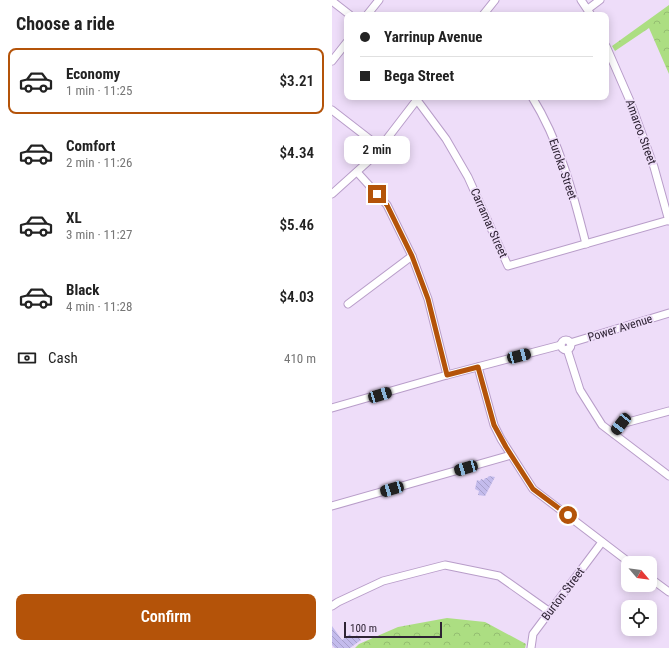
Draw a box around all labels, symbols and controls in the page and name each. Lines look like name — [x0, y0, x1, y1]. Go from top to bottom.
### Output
text: Choose a ride — [16, 13, 115, 34]
text: Yarrinup Avenue — [384, 28, 482, 46]
icon: car — [18, 63, 54, 99]
text: Economy — [66, 65, 120, 83]
text: Bega Street — [384, 67, 454, 85]
text: $3.21 — [280, 72, 314, 90]
text: 1 min · 11:25 — [66, 83, 132, 98]
street label: Amaroo Street — [623, 98, 659, 167]
icon: car — [18, 135, 54, 171]
callout: 2 min — [344, 136, 410, 164]
text: Comfort — [66, 137, 115, 155]
street label: Euroka Street — [546, 137, 580, 202]
text: 2 min — [363, 142, 391, 157]
text: $4.34 — [280, 144, 314, 162]
text: 2 min · 11:26 — [66, 155, 132, 170]
route end — [368, 185, 386, 203]
street label: Carramar Street — [467, 186, 511, 260]
icon: car — [18, 207, 54, 243]
text: XL — [66, 209, 82, 227]
text: $5.46 — [280, 216, 314, 234]
text: 3 min · 11:27 — [66, 227, 132, 242]
icon: car — [18, 279, 54, 315]
text: Black — [66, 281, 99, 299]
text: $4.03 — [280, 288, 314, 306]
text: 4 min · 11:28 — [66, 299, 132, 314]
street label: Power Avenue — [586, 311, 654, 344]
icon: cash — [16, 347, 38, 369]
car — [506, 347, 532, 365]
text: Cash — [48, 349, 78, 367]
text: 410 m — [284, 351, 316, 366]
car — [367, 386, 393, 404]
car — [609, 411, 633, 437]
car — [453, 459, 479, 477]
car — [379, 480, 405, 498]
route start — [559, 506, 577, 524]
north arrow — [621, 556, 657, 592]
map controls — [621, 556, 657, 636]
street label: Burton Street — [539, 564, 588, 623]
button: Confirm — [16, 594, 316, 640]
button: locate — [621, 600, 657, 636]
scale bar — [344, 620, 442, 639]
text: 100 m — [350, 622, 377, 635]

